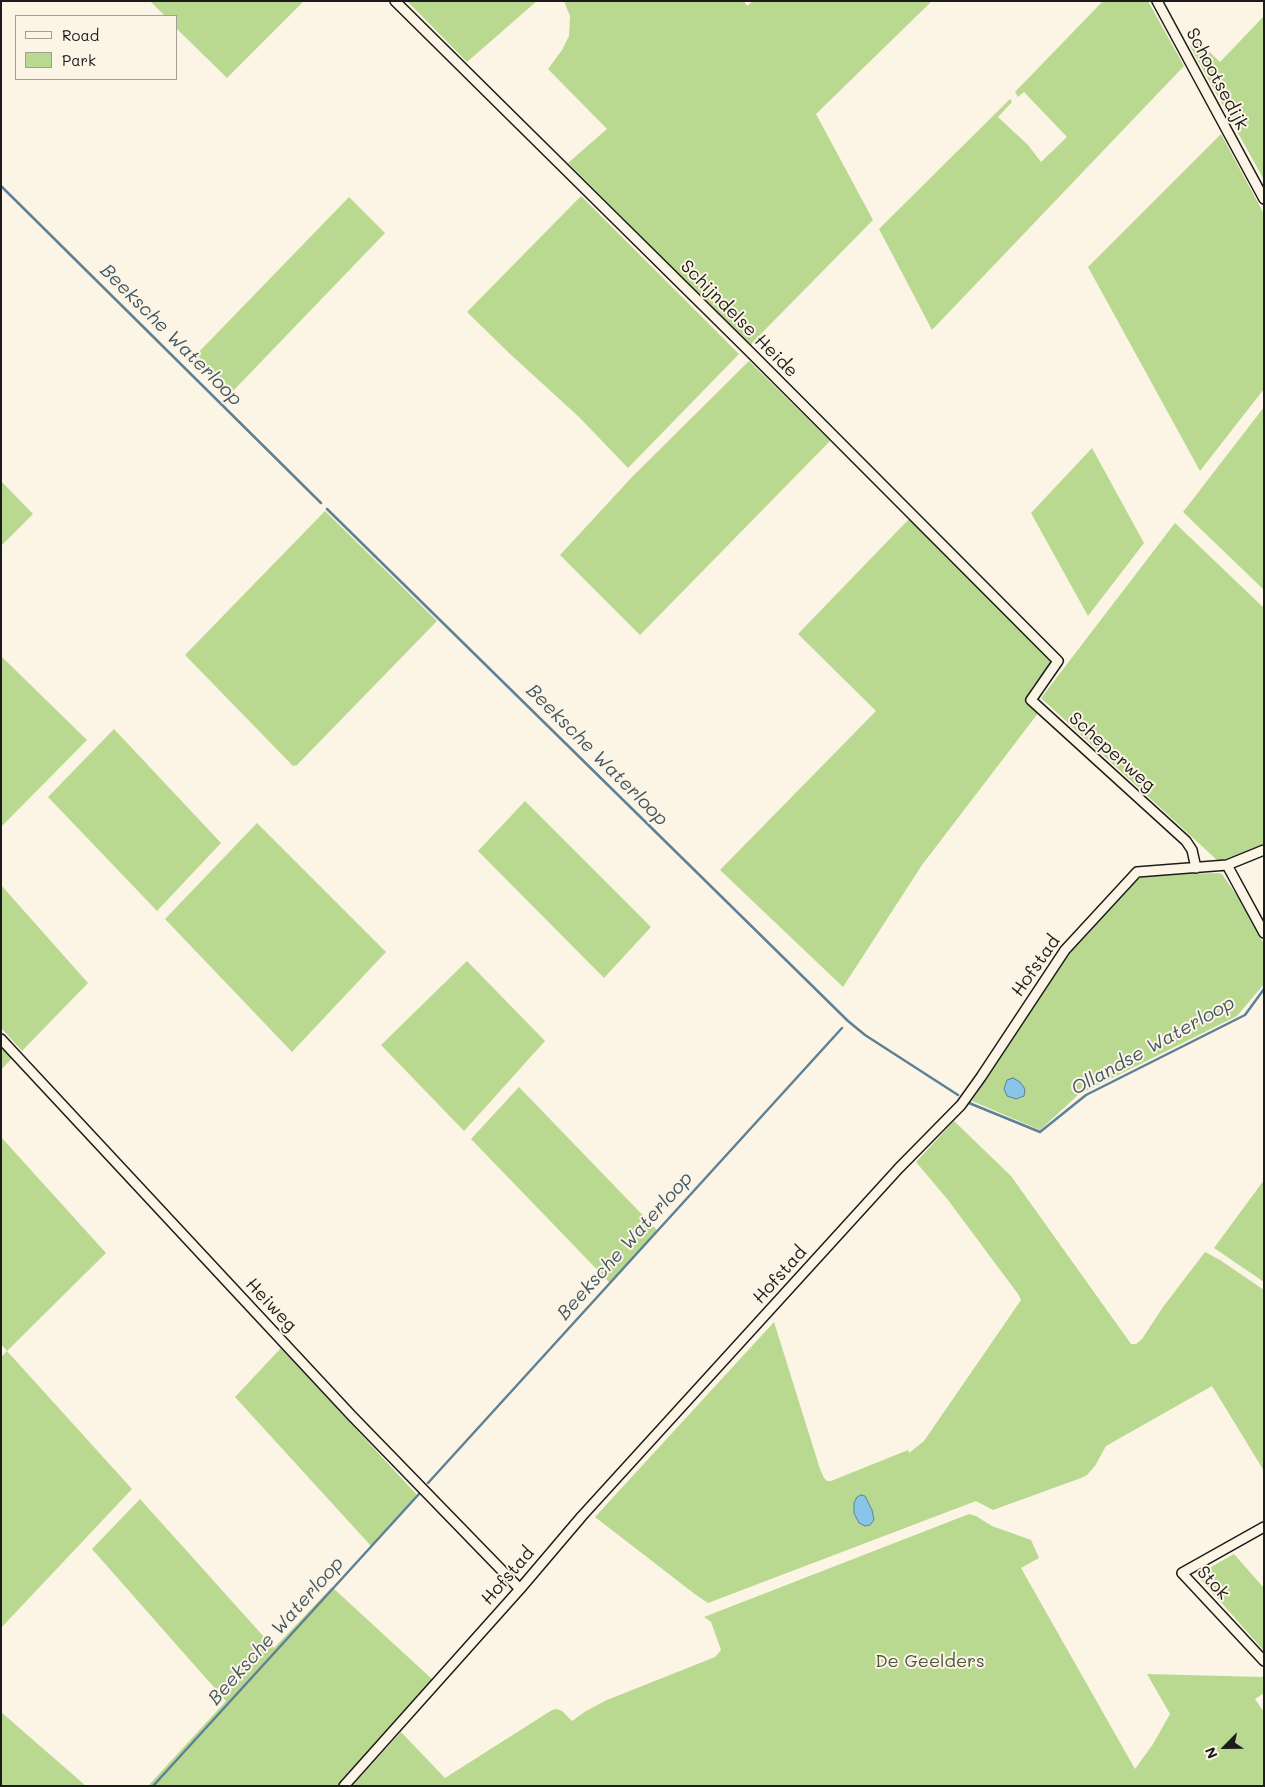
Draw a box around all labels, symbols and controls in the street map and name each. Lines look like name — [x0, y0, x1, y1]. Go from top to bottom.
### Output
legend — [15, 15, 178, 80]
street label: Schootsedijk — [1181, 24, 1253, 134]
text: Road — [62, 25, 99, 45]
text: Park — [62, 50, 96, 70]
street label: Schijndelse Heide — [676, 256, 802, 382]
water label: Beeksche Waterloop — [95, 259, 247, 411]
water label: Beeksche Waterloop — [521, 679, 673, 831]
street label: Scheperweg — [1064, 708, 1160, 796]
street label: Hofstad — [1007, 931, 1065, 1001]
water label: Ollandse Waterloop — [1067, 992, 1239, 1100]
water label: Beeksche Waterloop — [552, 1167, 698, 1325]
street label: Hofstad — [749, 1242, 811, 1308]
street label: Heiweg — [241, 1274, 301, 1336]
street label: Hofstad — [477, 1543, 539, 1609]
water label: Beeksche Waterloop — [203, 1552, 349, 1710]
street label: Stok — [1192, 1562, 1234, 1604]
park label: De Geelders — [875, 1650, 985, 1672]
north arrow — [1200, 1722, 1250, 1772]
text: N — [1200, 1744, 1222, 1762]

